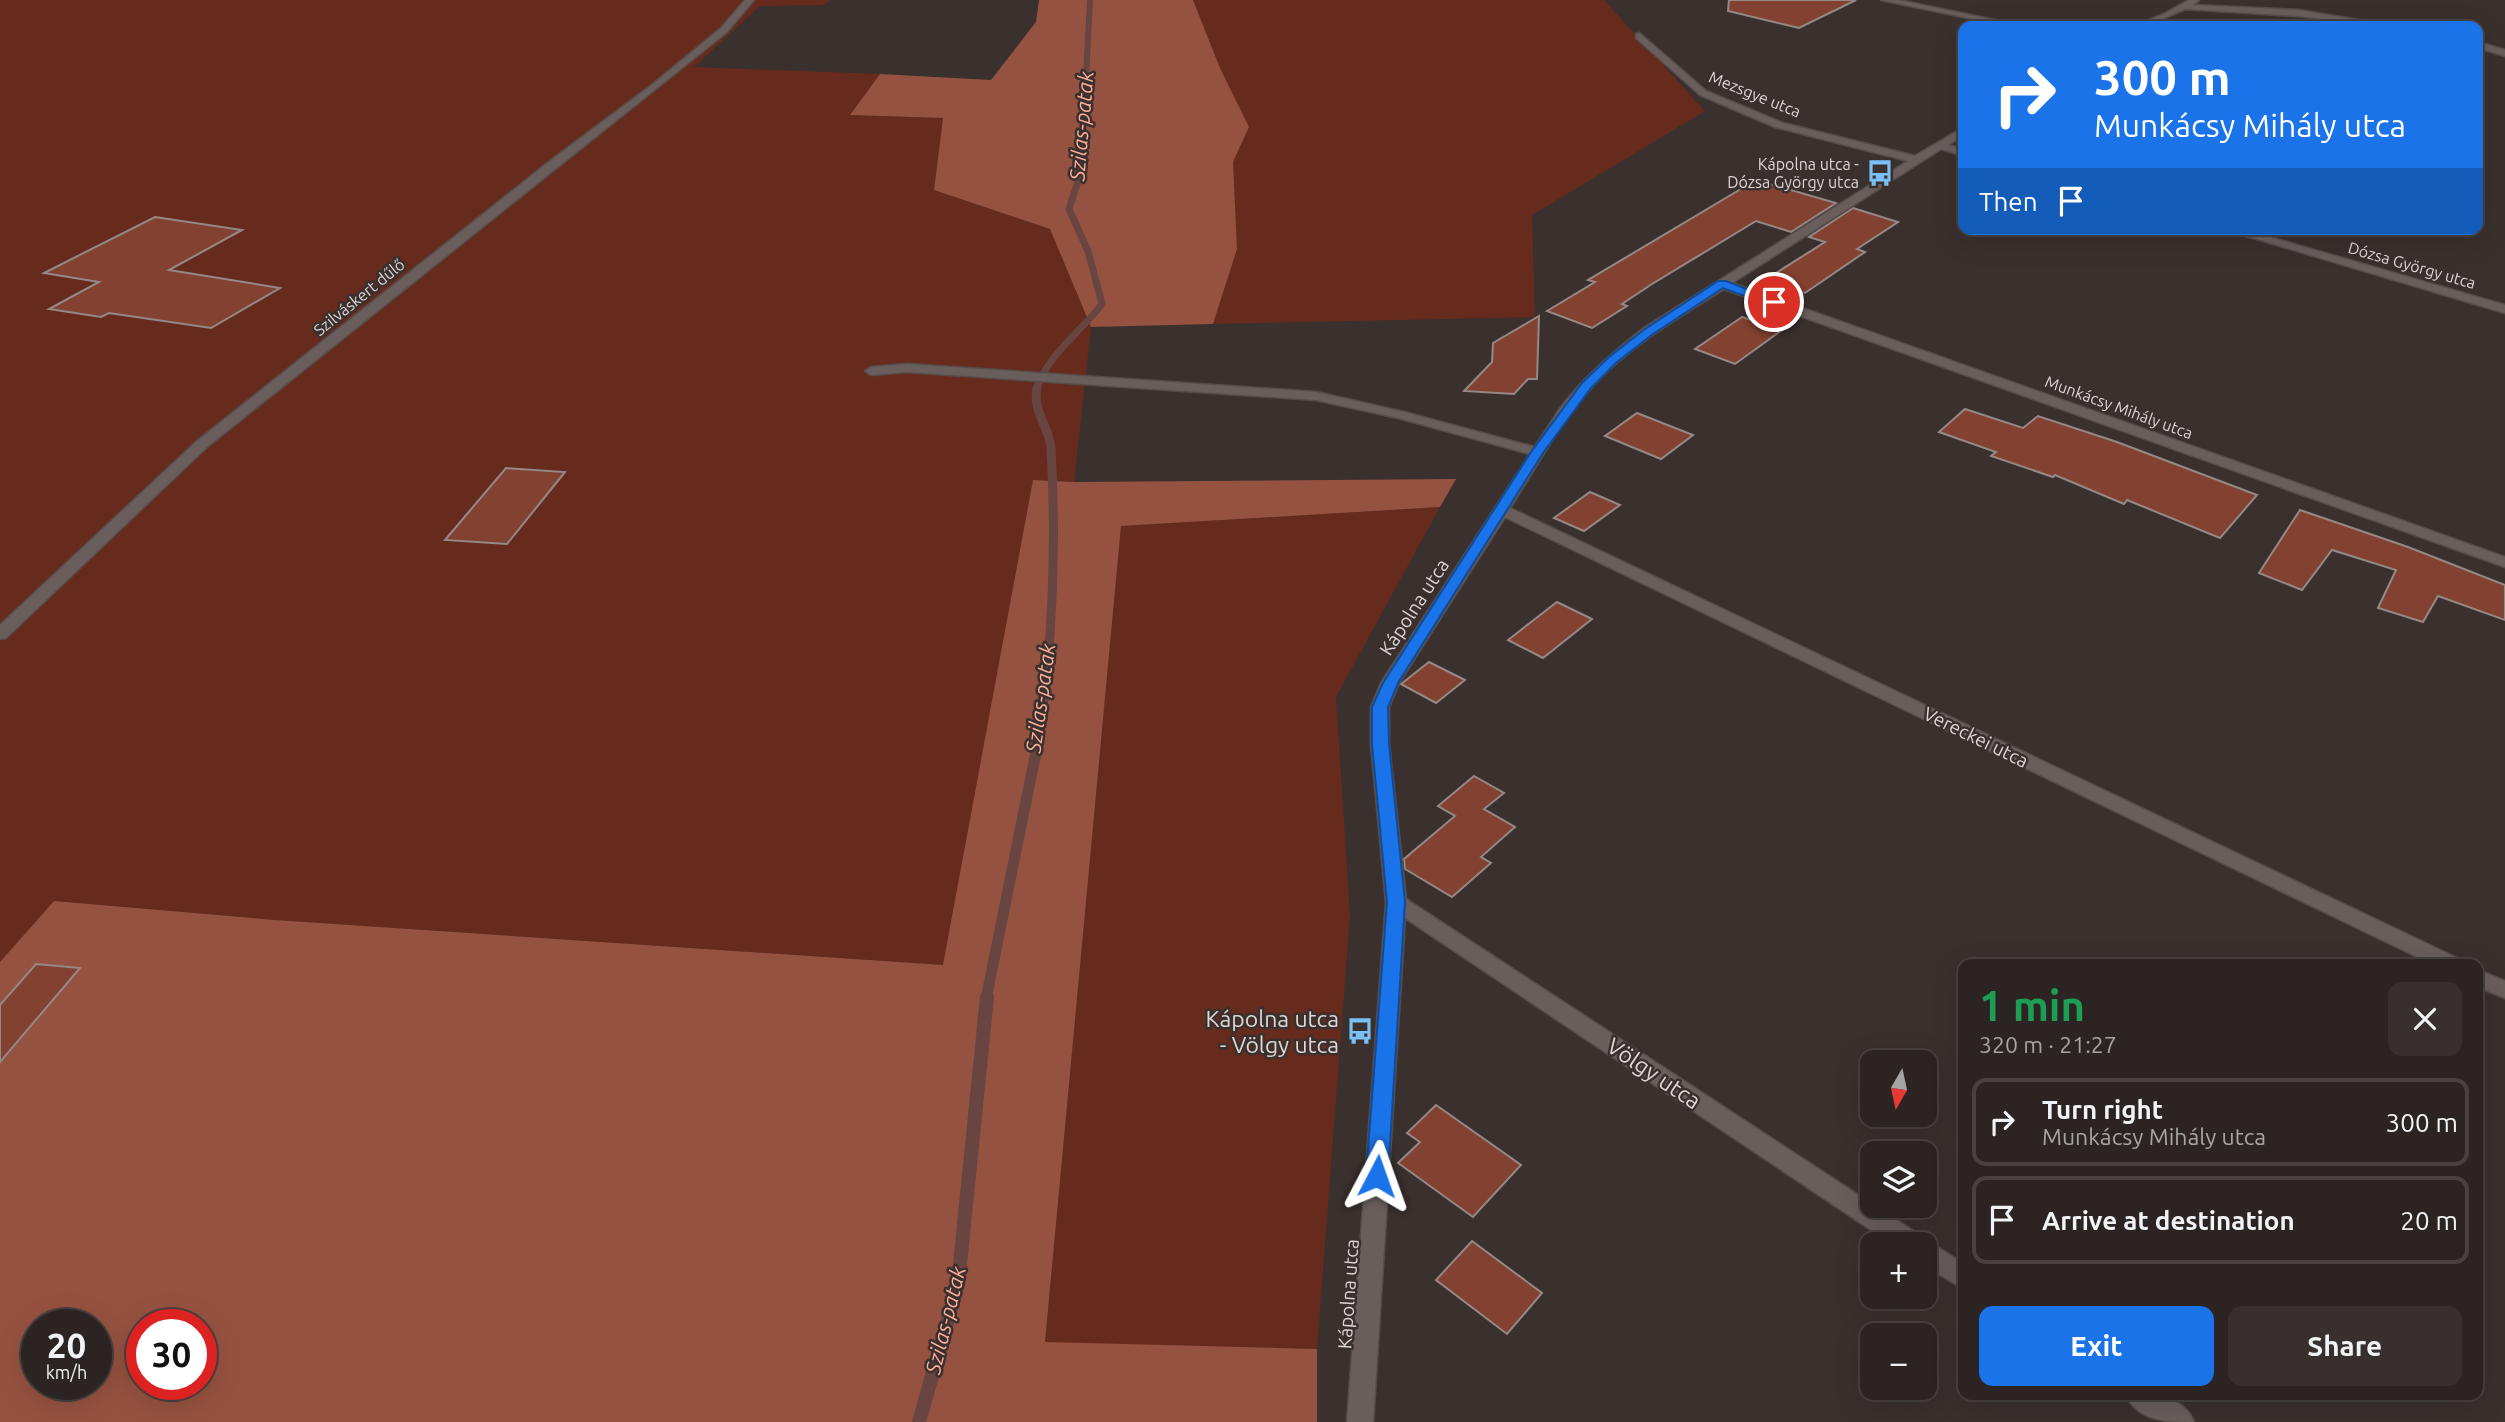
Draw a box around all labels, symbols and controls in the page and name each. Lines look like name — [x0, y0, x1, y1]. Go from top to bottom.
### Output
icon: right — [1979, 49, 2070, 140]
text: 300 m — [2094, 49, 2231, 104]
street label: Mezsgye utca — [1706, 67, 1804, 121]
water label: Szilas-patak — [1064, 70, 1098, 183]
text: Munkácsy Mihály utca — [2094, 107, 2406, 143]
place label: Kápolna utca - Dózsa György utca — [1727, 155, 1859, 191]
bus stop icon: Kápolna utca - Dózsa György utca — [1865, 158, 1895, 188]
icon: arrive — [2052, 182, 2090, 220]
text: Then — [1979, 187, 2038, 216]
street label: Dózsa György utca — [2346, 238, 2478, 292]
street label: Szilváskert dűlő — [310, 255, 408, 339]
pin — [1744, 272, 1804, 332]
icon: arrive — [1755, 283, 1793, 321]
street label: Munkácsy Mihály utca — [2043, 372, 2195, 442]
street label: Kápolna utca — [1375, 555, 1453, 659]
water label: Szilas-patak — [1020, 642, 1060, 755]
street label: Vereckei utca — [1920, 702, 2032, 772]
text: 1 min — [1979, 982, 2085, 1029]
button: close — [2388, 982, 2462, 1056]
place label: Kápolna utca - Völgy utca — [1205, 1006, 1339, 1057]
bus stop icon: Kápolna utca - Völgy utca — [1345, 1016, 1375, 1046]
text: 320 m · 21:27 — [1979, 1032, 2117, 1057]
street label: Völgy utca — [1603, 1033, 1705, 1113]
north arrow — [1860, 1050, 1937, 1127]
map controls — [1860, 1050, 1937, 1400]
text: Turn right — [2042, 1095, 2163, 1124]
icon: right — [1983, 1103, 2021, 1141]
text: 300 m — [2386, 1108, 2458, 1137]
text: Munkácsy Mihály utca — [2042, 1124, 2266, 1149]
position arrow — [1340, 1139, 1414, 1213]
button: layers — [1860, 1141, 1937, 1218]
icon: arrive — [1983, 1201, 2021, 1239]
text: Arrive at destination — [2042, 1206, 2295, 1235]
text: 20 m — [2400, 1206, 2458, 1235]
button: + — [1860, 1232, 1937, 1309]
street label: Kápolna utca — [1333, 1238, 1363, 1350]
water label: Szilas-patak — [920, 1263, 970, 1377]
button: Exit — [1979, 1306, 2214, 1386]
button: Share — [2228, 1306, 2462, 1386]
speed limit sign: 30 — [126, 1309, 217, 1400]
button: − — [1860, 1323, 1937, 1400]
text: 20 — [47, 1325, 86, 1365]
text: km/h — [46, 1362, 87, 1382]

